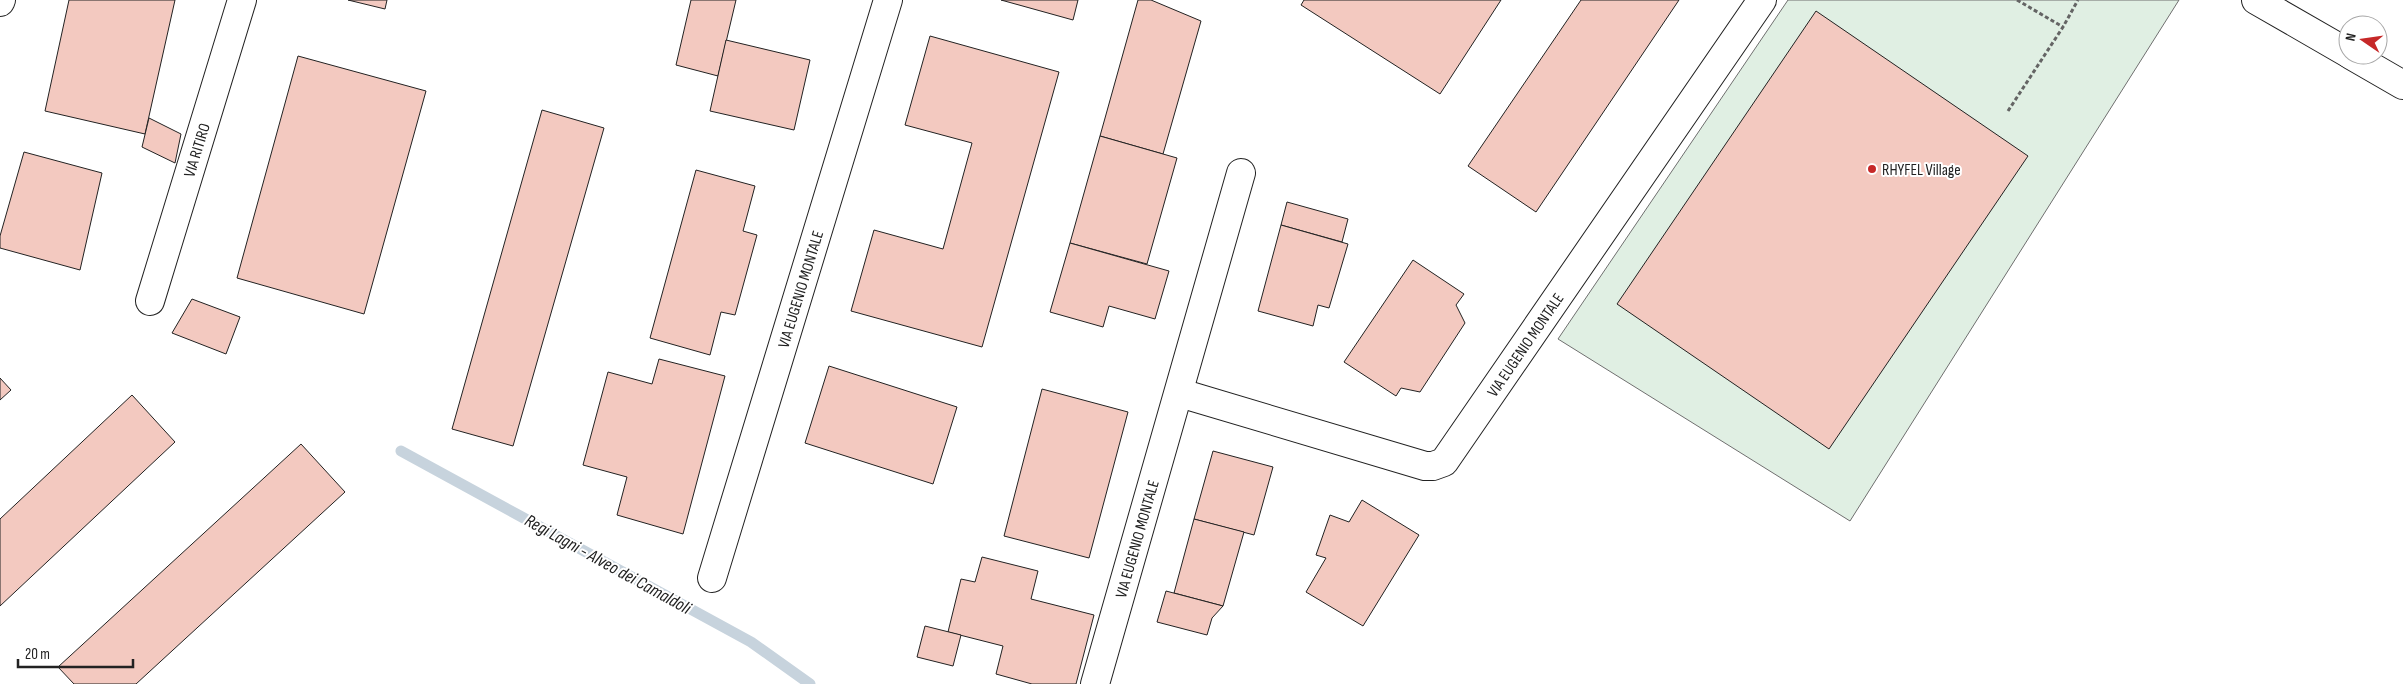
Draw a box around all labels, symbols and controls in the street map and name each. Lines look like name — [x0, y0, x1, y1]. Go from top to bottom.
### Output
north arrow — [2338, 15, 2388, 65]
text: N — [2342, 32, 2360, 43]
street label: VIA RITIRO — [180, 121, 215, 180]
place label: RHYFEL Village — [1882, 161, 1961, 180]
marker: RHYFEL Village — [1866, 163, 1878, 175]
street label: VIA EUGENIO MONTALE — [775, 229, 828, 350]
street label: VIA EUGENIO MONTALE — [1484, 290, 1568, 401]
street label: VIA EUGENIO MONTALE — [1112, 478, 1164, 600]
water label: Regi Lagni - Alveo dei Camaldoli — [521, 510, 695, 619]
scale bar — [18, 636, 132, 668]
text: 20 m — [25, 645, 50, 664]

